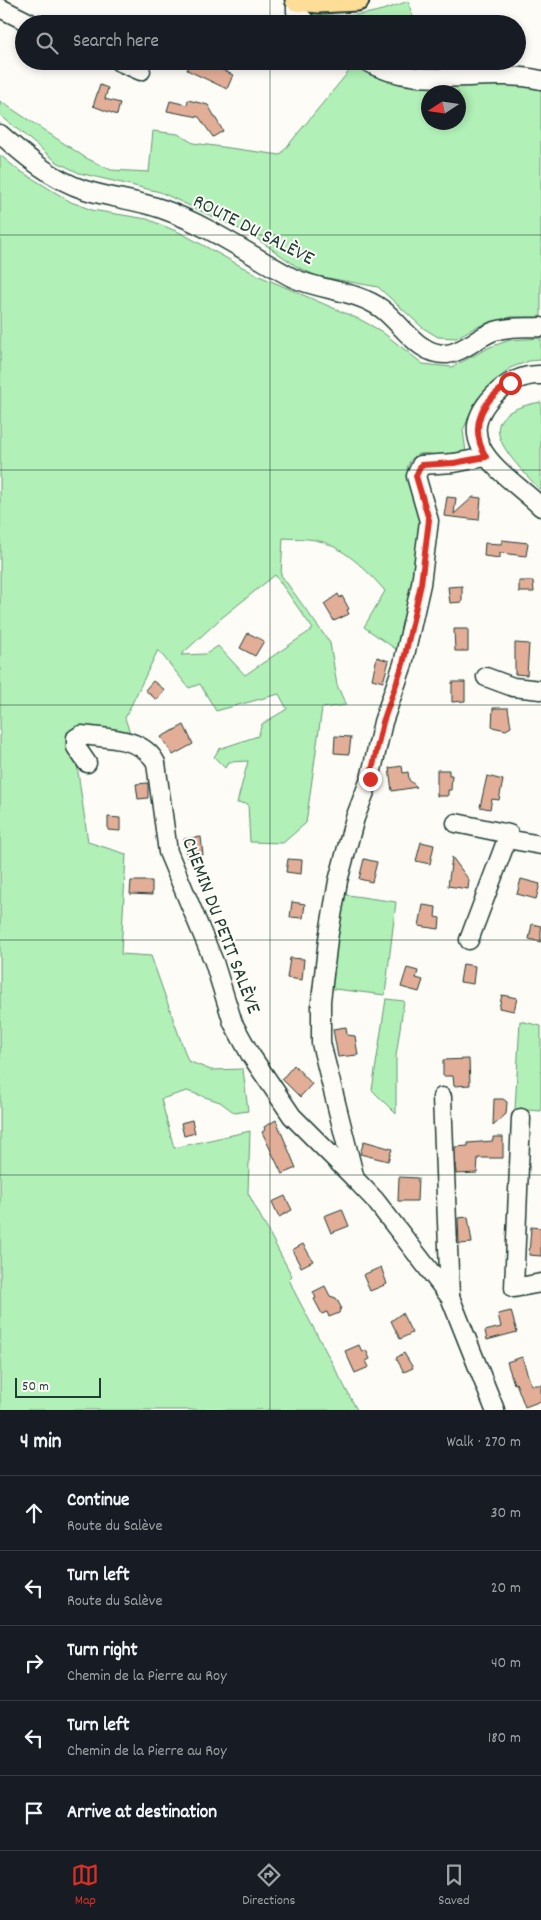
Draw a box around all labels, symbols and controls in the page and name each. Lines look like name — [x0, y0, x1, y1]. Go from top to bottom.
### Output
search box — [15, 15, 526, 70]
icon: search — [33, 29, 61, 57]
text: Search here — [73, 29, 159, 56]
north arrow — [421, 85, 466, 130]
street label: ROUTE DU SALÈVE — [187, 188, 319, 274]
route start — [499, 372, 522, 395]
route end — [359, 768, 382, 791]
street label: CHEMIN DU PETIT SALÈVE — [173, 834, 267, 1018]
scale bar — [15, 1375, 101, 1398]
text: 50 m — [22, 1377, 49, 1397]
text: 4 min — [20, 1428, 62, 1458]
text: Walk · 270 m — [446, 1431, 521, 1454]
text: Continue — [67, 1488, 129, 1515]
icon: ahead — [20, 1499, 48, 1527]
text: 30 m — [491, 1502, 521, 1525]
text: Route du Salève — [67, 1515, 162, 1538]
text: Turn left — [67, 1563, 130, 1590]
icon: left — [20, 1574, 48, 1602]
text: 20 m — [491, 1577, 521, 1600]
text: Route du Salève — [67, 1590, 162, 1613]
text: Turn right — [67, 1638, 138, 1665]
icon: right — [20, 1649, 48, 1677]
text: 40 m — [491, 1652, 521, 1675]
text: Chemin de la Pierre au Roy — [67, 1665, 227, 1688]
text: Turn left — [67, 1713, 130, 1740]
icon: left — [20, 1724, 48, 1752]
text: 180 m — [488, 1727, 521, 1750]
text: Chemin de la Pierre au Roy — [67, 1740, 227, 1763]
icon: arrive — [20, 1799, 48, 1827]
text: Arrive at destination — [67, 1800, 217, 1827]
tab: Map — [71, 1861, 99, 1911]
tab: Directions — [242, 1861, 295, 1911]
tab: Saved — [438, 1861, 470, 1911]

